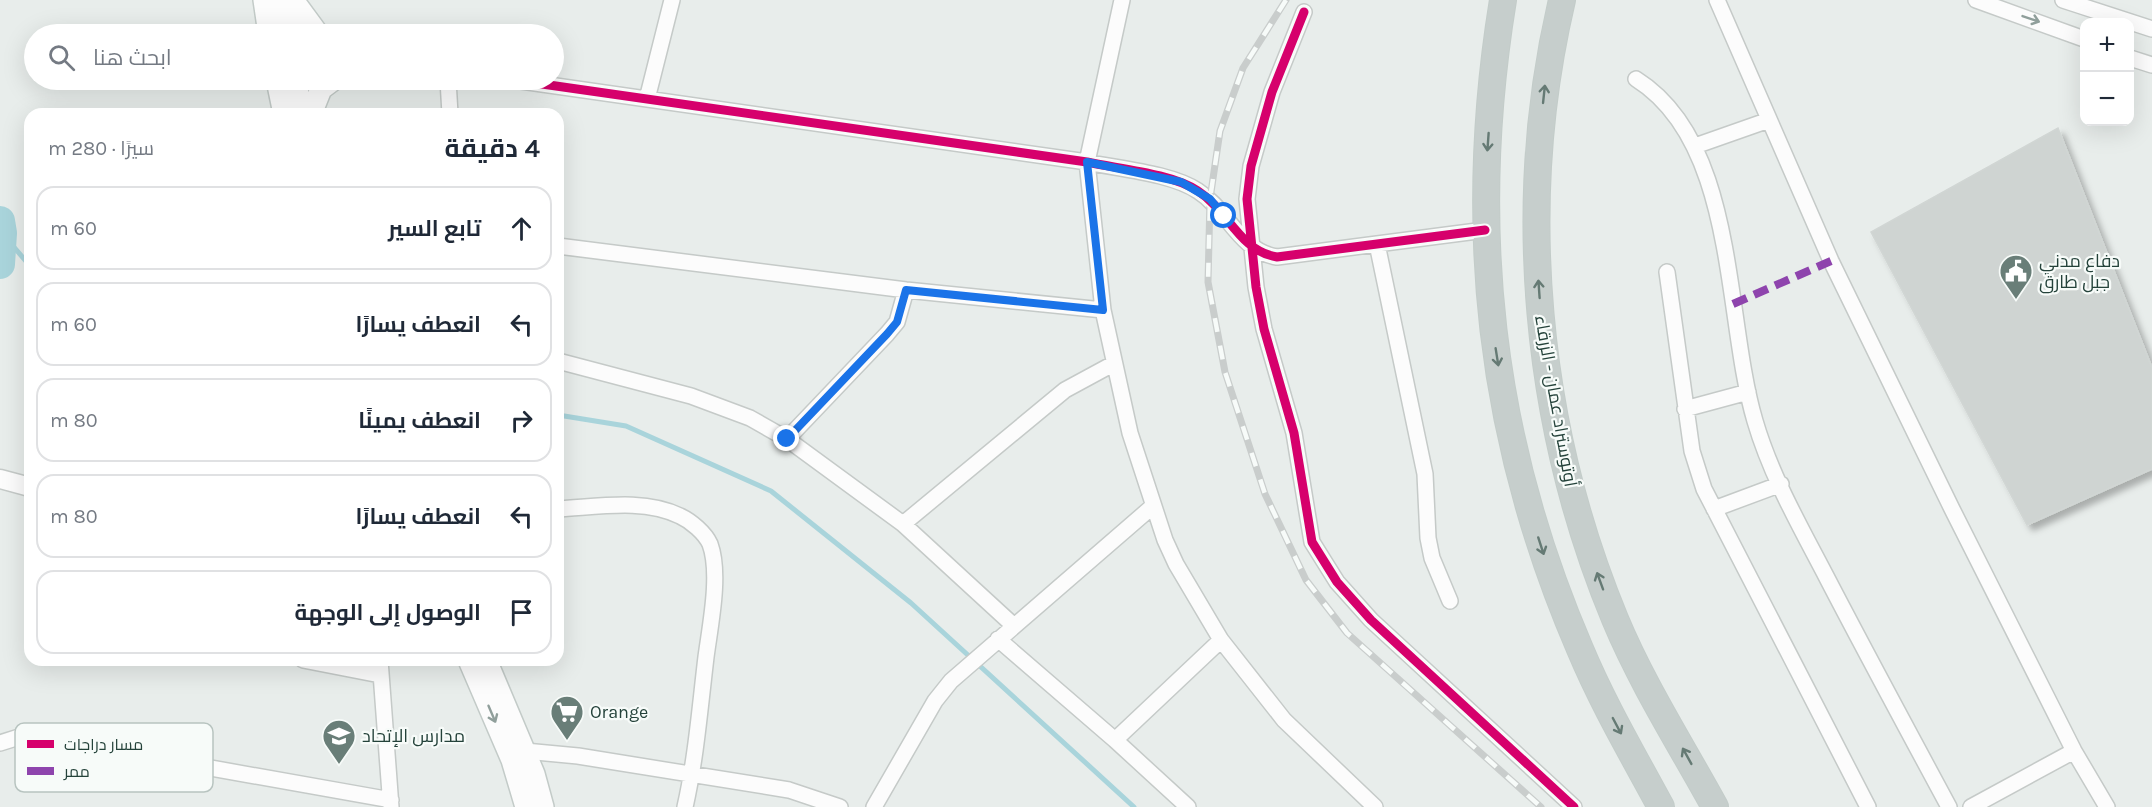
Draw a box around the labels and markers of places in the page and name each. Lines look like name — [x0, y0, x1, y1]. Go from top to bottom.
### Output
place label: دفاع مدني جبل طارق — [2039, 250, 2120, 294]
public building icon: دفاع مدني جبل طارق — [1998, 253, 2034, 300]
supermarket icon: Orange — [549, 694, 585, 741]
place label: Orange — [590, 701, 648, 723]
school or university icon: مدارس الإتحاد — [321, 718, 357, 765]
place label: مدارس الإتحاد — [362, 725, 465, 747]

